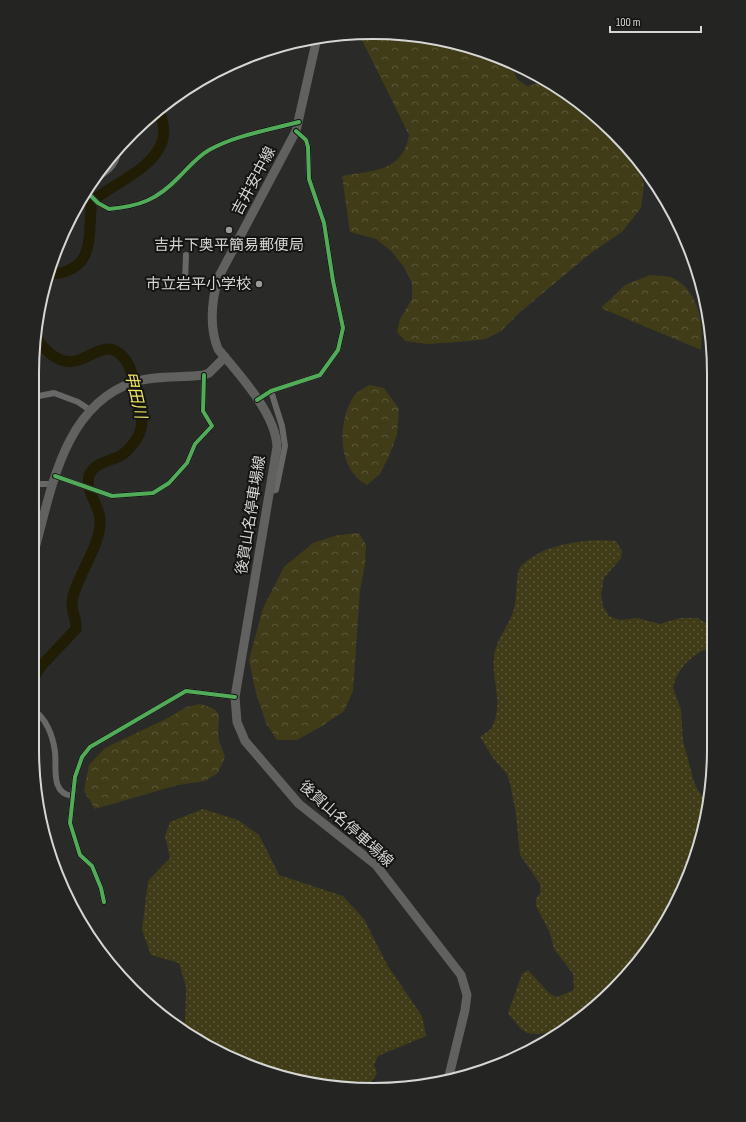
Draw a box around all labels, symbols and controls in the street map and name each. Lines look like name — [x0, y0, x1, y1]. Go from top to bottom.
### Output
scale bar — [610, 8, 701, 34]
text: 100 m — [616, 15, 641, 30]
street label: 吉井安中線 — [228, 143, 280, 219]
marker: 吉井下奥平簡易郵便局 — [224, 225, 234, 235]
place label: 吉井下奥平簡易郵便局 — [154, 236, 304, 255]
place label: 市立岩平小学校 — [146, 275, 251, 294]
marker: 市立岩平小学校 — [254, 279, 264, 289]
water label: 申田川 — [120, 369, 150, 422]
street label: 後賀山名停車場線 — [232, 454, 270, 576]
street label: 後賀山名停車場線 — [295, 777, 397, 871]

